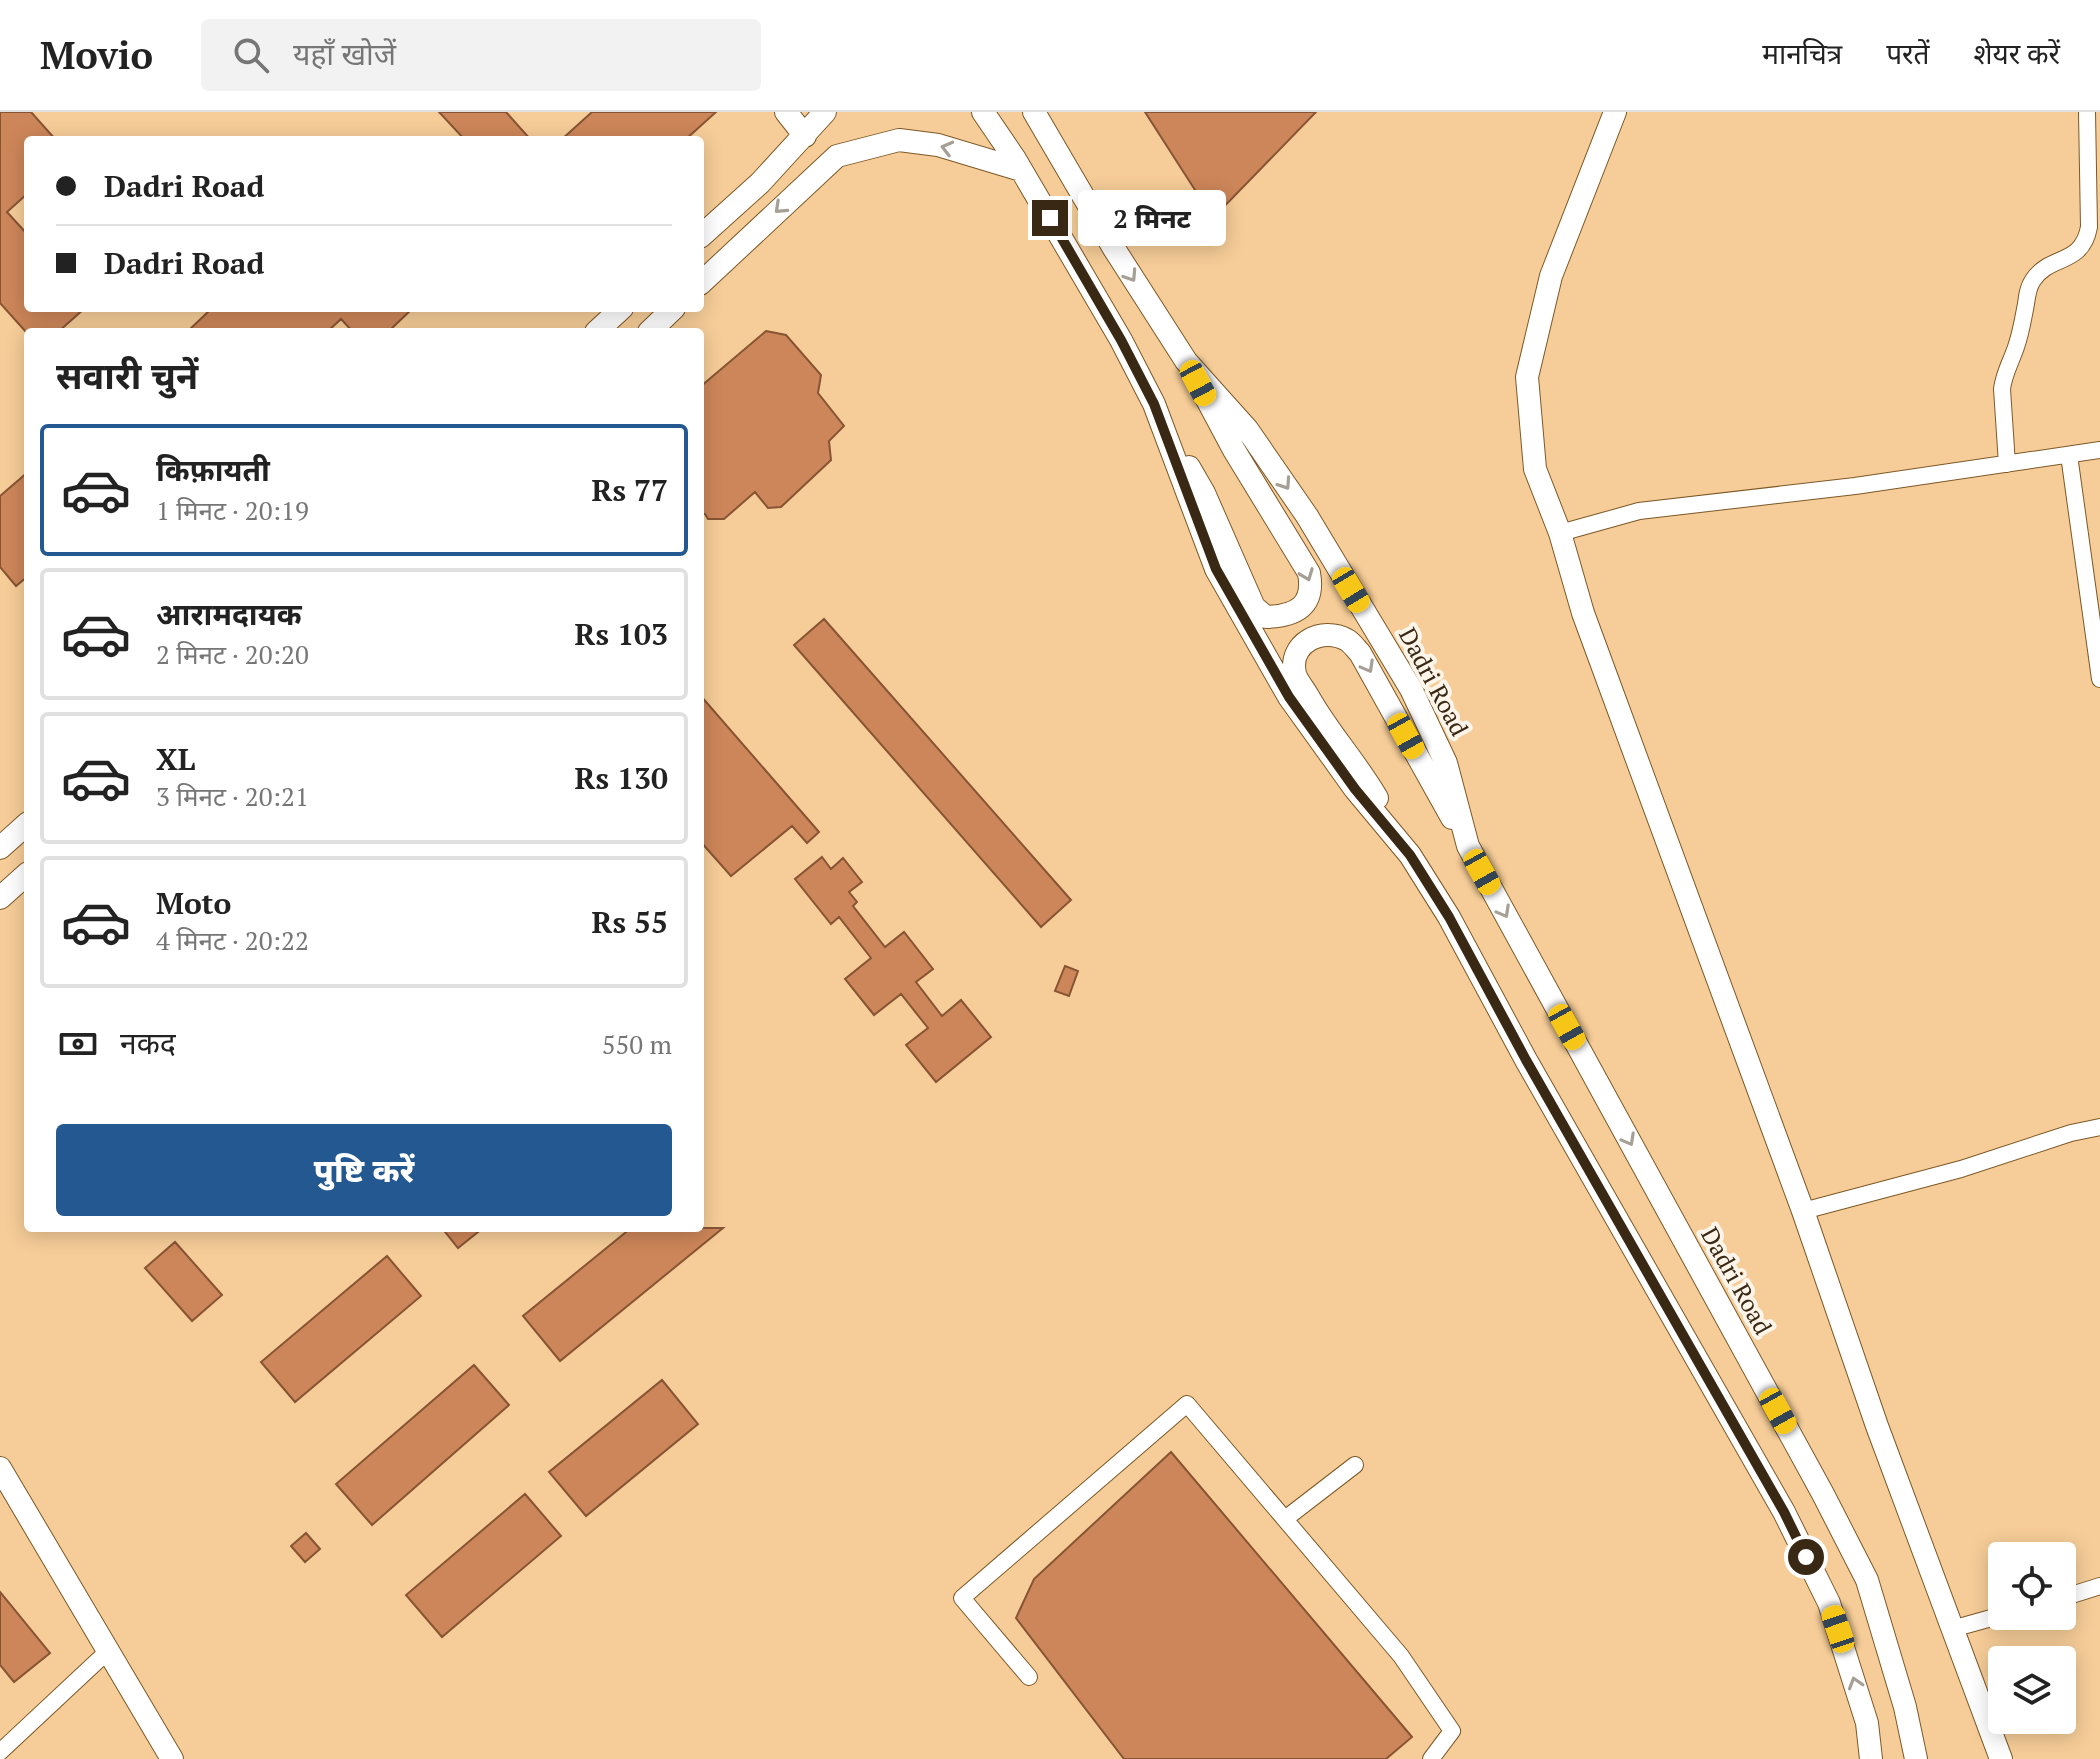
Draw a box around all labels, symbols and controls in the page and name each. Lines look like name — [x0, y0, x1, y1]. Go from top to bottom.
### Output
search box — [201, 19, 761, 91]
text: Movio — [40, 30, 153, 80]
icon: search — [229, 33, 273, 77]
text: यहाँ खोजें — [293, 34, 396, 74]
text: मानचित्र — [1762, 35, 1842, 72]
text: परतें — [1886, 35, 1930, 72]
text: शेयर करें — [1974, 35, 2060, 72]
one-way arrow — [940, 140, 954, 157]
text: Dadri Road — [104, 166, 264, 206]
callout: 2 मिनट — [1078, 190, 1226, 246]
one-way arrow — [775, 199, 789, 214]
route end — [1032, 200, 1068, 236]
text: 2 मिनट — [1113, 201, 1191, 235]
text: Dadri Road — [104, 243, 264, 283]
one-way arrow — [1121, 267, 1136, 281]
text: सवारी चुनें — [56, 352, 198, 399]
car — [1176, 356, 1220, 410]
text: किफ़ायती — [156, 450, 270, 490]
icon: car — [60, 454, 132, 526]
text: Rs 77 — [592, 470, 668, 510]
one-way arrow — [1275, 476, 1290, 490]
text: 1 मिनट · 20:19 — [156, 493, 309, 527]
car — [1328, 563, 1374, 617]
one-way arrow — [1297, 567, 1314, 581]
text: आरामदायक — [156, 594, 302, 634]
icon: car — [60, 598, 132, 670]
text: Rs 103 — [575, 614, 668, 654]
street label: Dadri Road — [1392, 622, 1476, 741]
text: 2 मिनट · 20:20 — [156, 637, 309, 671]
one-way arrow — [1358, 658, 1374, 673]
car — [1384, 709, 1428, 763]
text: XL — [156, 739, 195, 779]
icon: car — [60, 742, 132, 814]
text: Rs 130 — [575, 758, 668, 798]
text: 3 मिनट · 20:21 — [156, 779, 309, 813]
car — [1460, 845, 1504, 899]
text: Moto — [156, 883, 231, 923]
icon: car — [60, 886, 132, 958]
text: Rs 55 — [592, 902, 668, 942]
one-way arrow — [1494, 904, 1510, 918]
text: 4 मिनट · 20:22 — [156, 923, 309, 957]
car — [1545, 1000, 1589, 1054]
icon: cash — [56, 1022, 100, 1066]
text: नकद — [120, 1023, 176, 1063]
text: 550 m — [602, 1027, 672, 1061]
button: पुष्टि करें — [56, 1124, 672, 1216]
one-way arrow — [1620, 1132, 1635, 1147]
street label: Dadri Road — [1694, 1221, 1780, 1340]
car — [1756, 1384, 1800, 1438]
route start — [1788, 1539, 1824, 1575]
map controls — [1988, 1542, 2076, 1734]
button: locate — [1988, 1542, 2076, 1630]
car — [1819, 1602, 1857, 1656]
button: layers — [1988, 1646, 2076, 1734]
one-way arrow — [1848, 1677, 1864, 1690]

